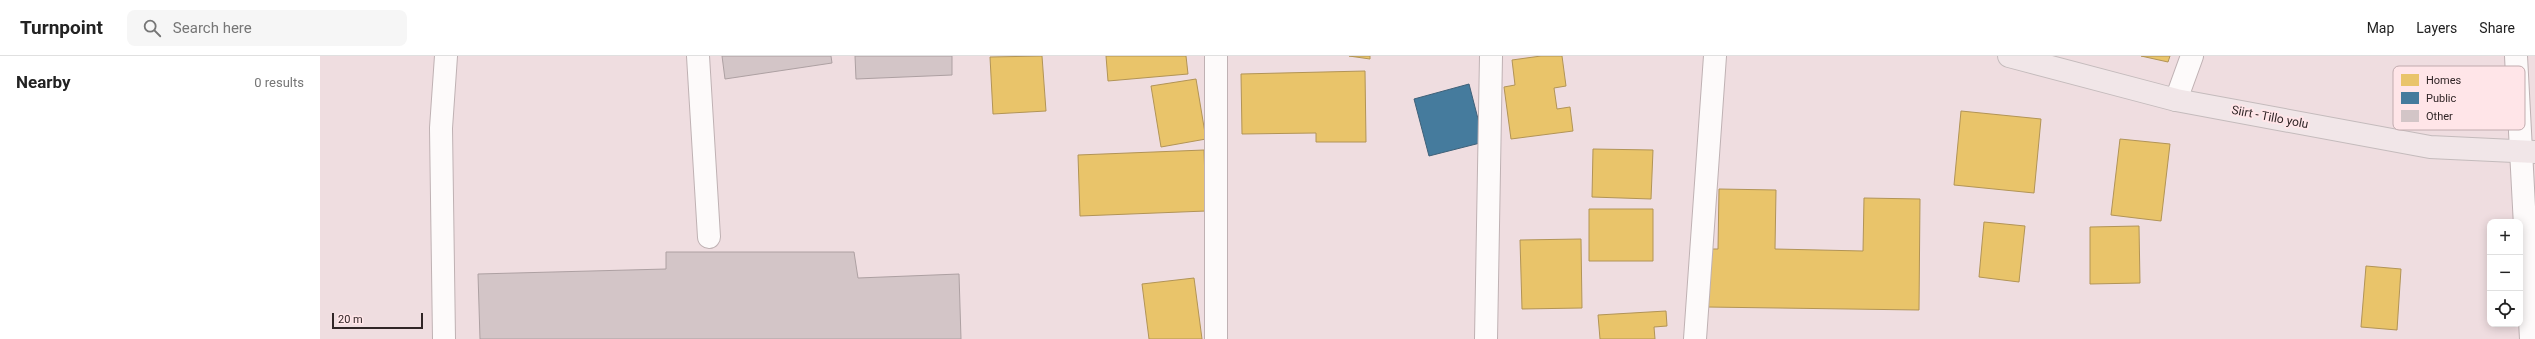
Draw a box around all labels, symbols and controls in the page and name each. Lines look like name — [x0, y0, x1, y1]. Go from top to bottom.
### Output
search box — [127, 10, 407, 46]
text: Turnpoint — [20, 16, 103, 39]
icon: search — [141, 17, 163, 39]
text: Search here — [173, 19, 252, 37]
text: Map — [2367, 20, 2394, 36]
text: Layers — [2416, 20, 2457, 36]
text: Share — [2479, 20, 2515, 36]
legend — [2393, 66, 2525, 130]
text: Nearby — [16, 72, 71, 92]
text: Homes — [2426, 74, 2462, 87]
text: 0 results — [254, 75, 304, 90]
text: Public — [2426, 92, 2457, 105]
street label: Siirt - Tillo yolu — [2230, 103, 2310, 131]
text: Other — [2426, 110, 2453, 123]
map controls — [2487, 219, 2523, 327]
button: + — [2487, 219, 2523, 255]
button: − — [2487, 255, 2523, 291]
button: locate — [2487, 291, 2523, 327]
scale bar — [332, 311, 423, 330]
text: 20 m — [338, 313, 363, 326]

